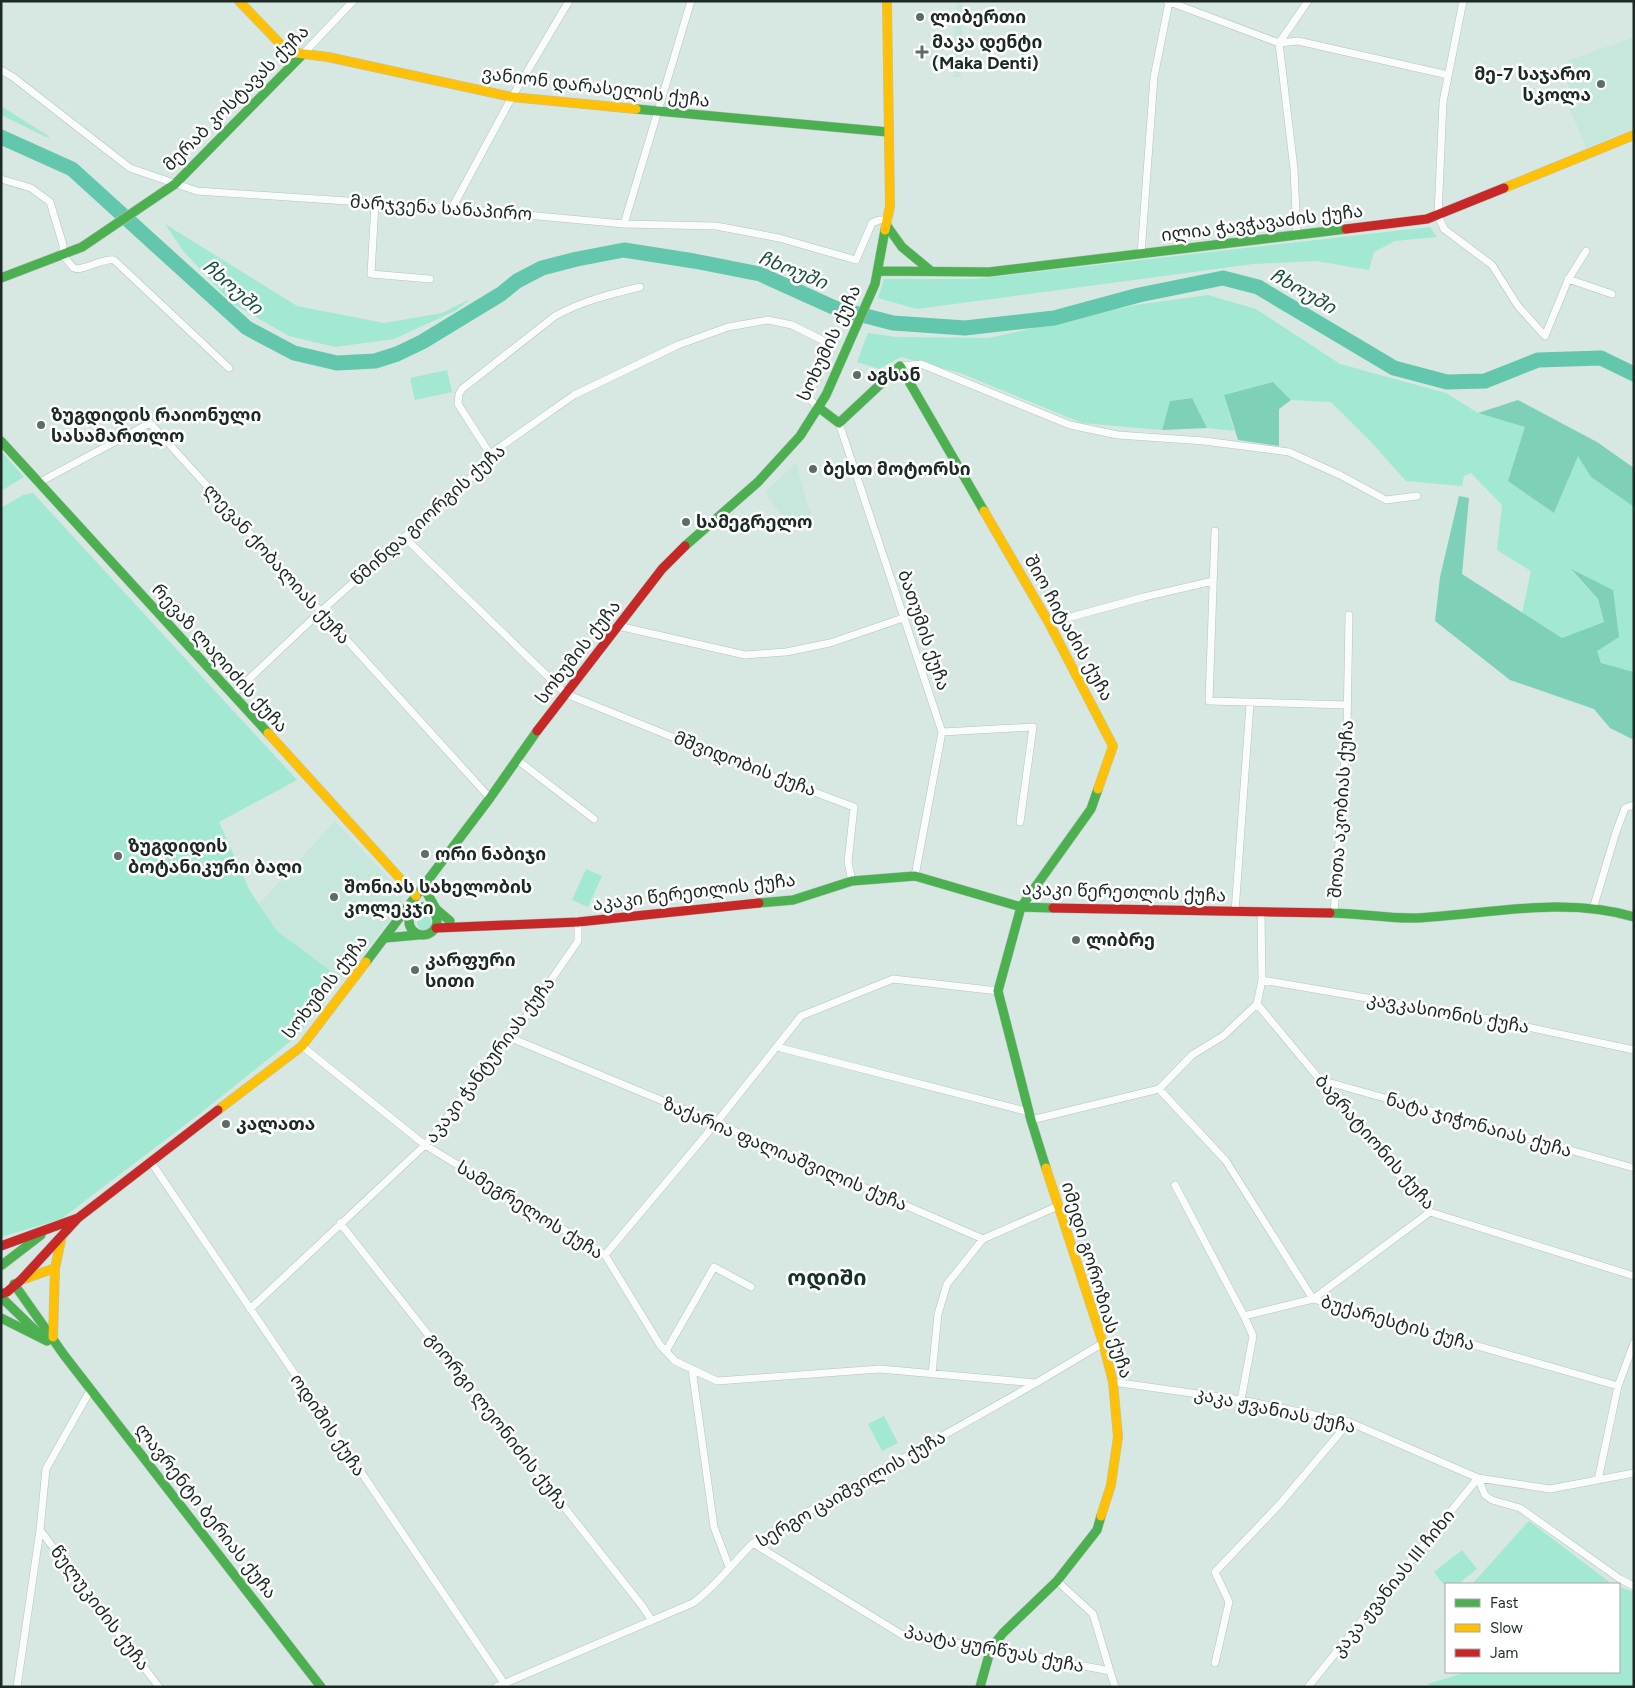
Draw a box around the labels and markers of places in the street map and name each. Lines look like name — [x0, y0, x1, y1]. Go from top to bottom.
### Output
place label: ლიბერთი — [930, 6, 1026, 28]
marker: ლიბერთი — [914, 11, 926, 23]
place label: მაკა დენტი (Maka Denti) — [932, 31, 1042, 74]
marker: მაკა დენტი (Maka Denti) — [916, 46, 928, 58]
place label: მე-7 საჯარო სკოლა — [1474, 63, 1591, 106]
marker: მე-7 საჯარო სკოლა — [1595, 78, 1607, 90]
place label: აგსან — [867, 364, 921, 386]
marker: აგსან — [851, 369, 863, 381]
place label: ზუგდიდის რაიონული სასამართლო — [51, 404, 261, 447]
marker: ზუგდიდის რაიონული სასამართლო — [35, 419, 47, 431]
place label: ბესთ მოტორსი — [823, 458, 971, 480]
marker: ბესთ მოტორსი — [807, 463, 819, 475]
place label: სამეგრელო — [696, 511, 812, 533]
marker: სამეგრელო — [680, 516, 692, 528]
place label: ზუგდიდის ბოტანიკური ბაღი — [128, 835, 302, 878]
place label: ორი ნაბიჯი — [435, 843, 546, 865]
marker: ორი ნაბიჯი — [419, 848, 431, 860]
marker: ზუგდიდის ბოტანიკური ბაღი — [112, 850, 124, 862]
place label: შონიას სახელობის კოლეკჯი — [344, 876, 532, 919]
marker: შონიას სახელობის კოლეკჯი — [328, 891, 340, 903]
place label: ლიბრე — [1086, 929, 1155, 951]
marker: ლიბრე — [1070, 934, 1082, 946]
place label: კარფური სითი — [425, 949, 516, 992]
marker: კარფური სითი — [409, 964, 421, 976]
place label: კალათა — [236, 1113, 315, 1135]
marker: კალათა — [220, 1118, 232, 1130]

